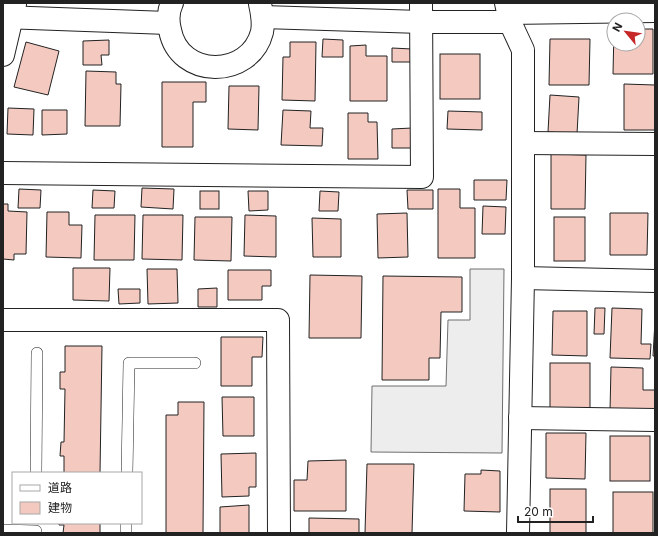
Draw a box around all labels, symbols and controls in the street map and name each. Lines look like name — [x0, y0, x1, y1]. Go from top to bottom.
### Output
north arrow — [606, 12, 646, 52]
text: N — [609, 20, 625, 34]
legend — [12, 472, 142, 524]
text: 道路 — [48, 480, 72, 495]
scale bar — [518, 498, 593, 524]
text: 建物 — [48, 500, 72, 515]
text: 20 m — [524, 504, 553, 519]

